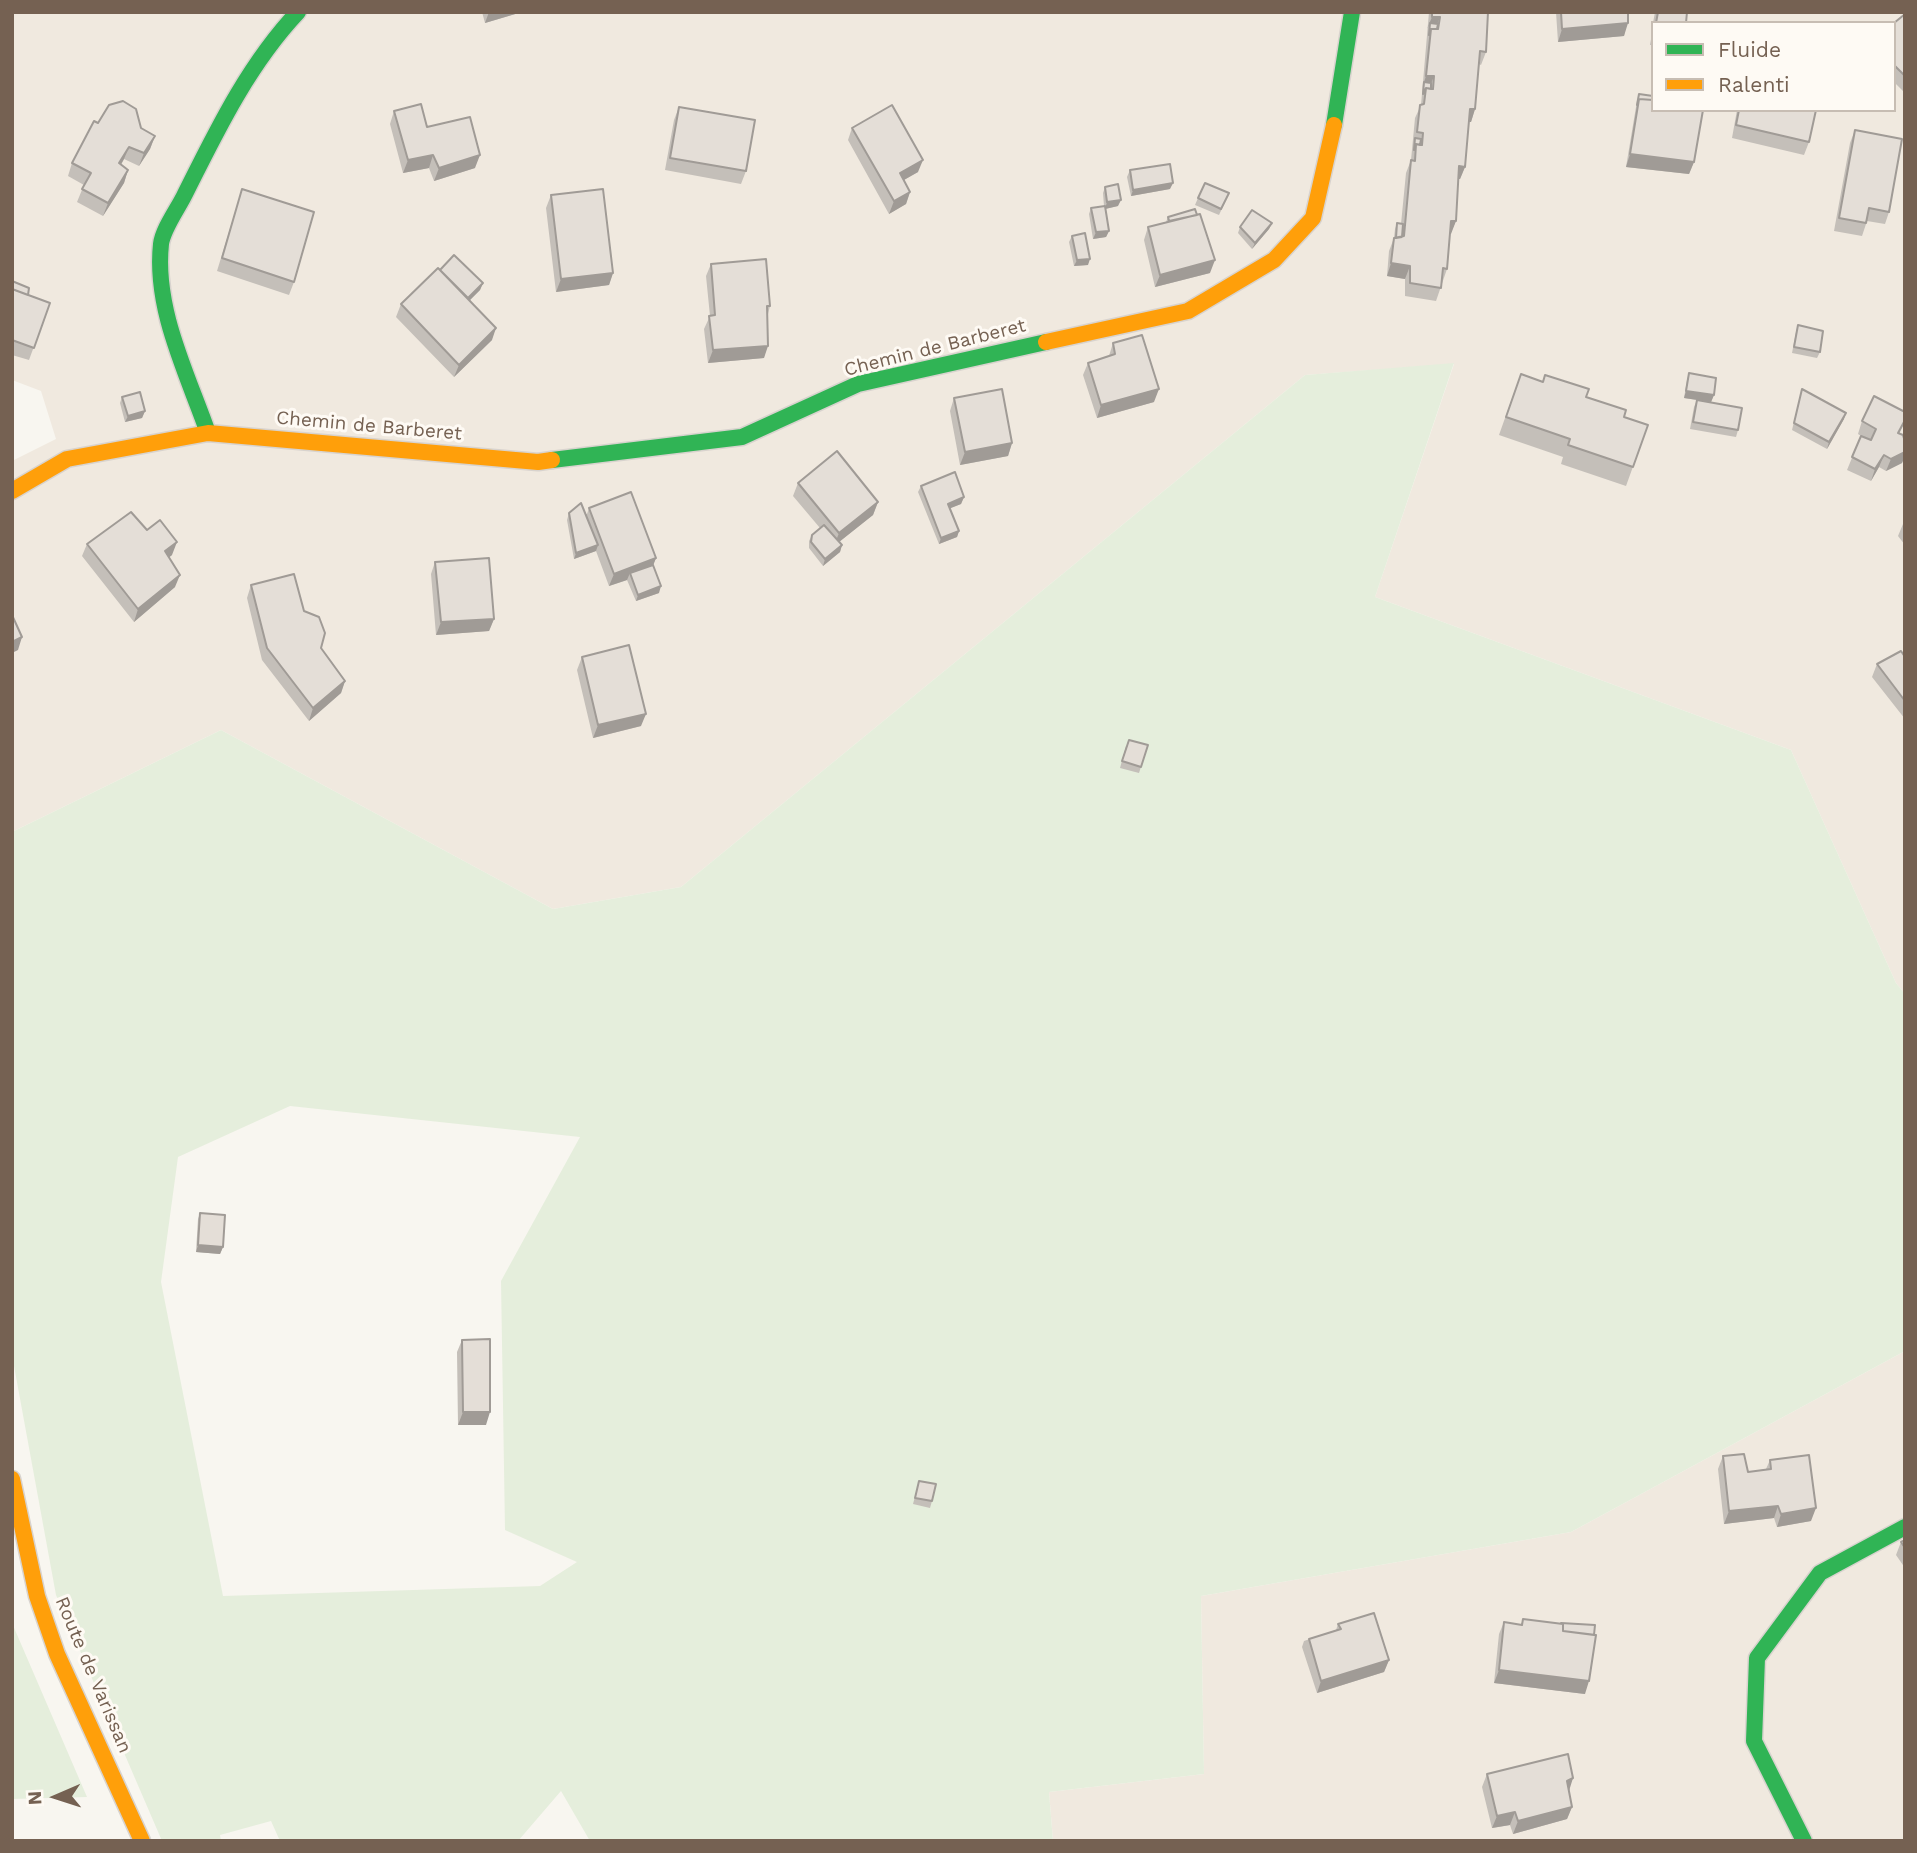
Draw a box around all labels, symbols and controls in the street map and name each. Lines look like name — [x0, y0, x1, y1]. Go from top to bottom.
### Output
legend — [1651, 21, 1896, 112]
text: Fluide — [1718, 37, 1781, 62]
text: Ralenti — [1718, 72, 1790, 97]
street label: Chemin de Barberet — [842, 314, 1028, 382]
street label: Chemin de Barberet — [275, 407, 463, 445]
street label: Route de Varissan — [50, 1593, 136, 1757]
north arrow — [21, 1762, 91, 1832]
text: N — [23, 1790, 46, 1806]

